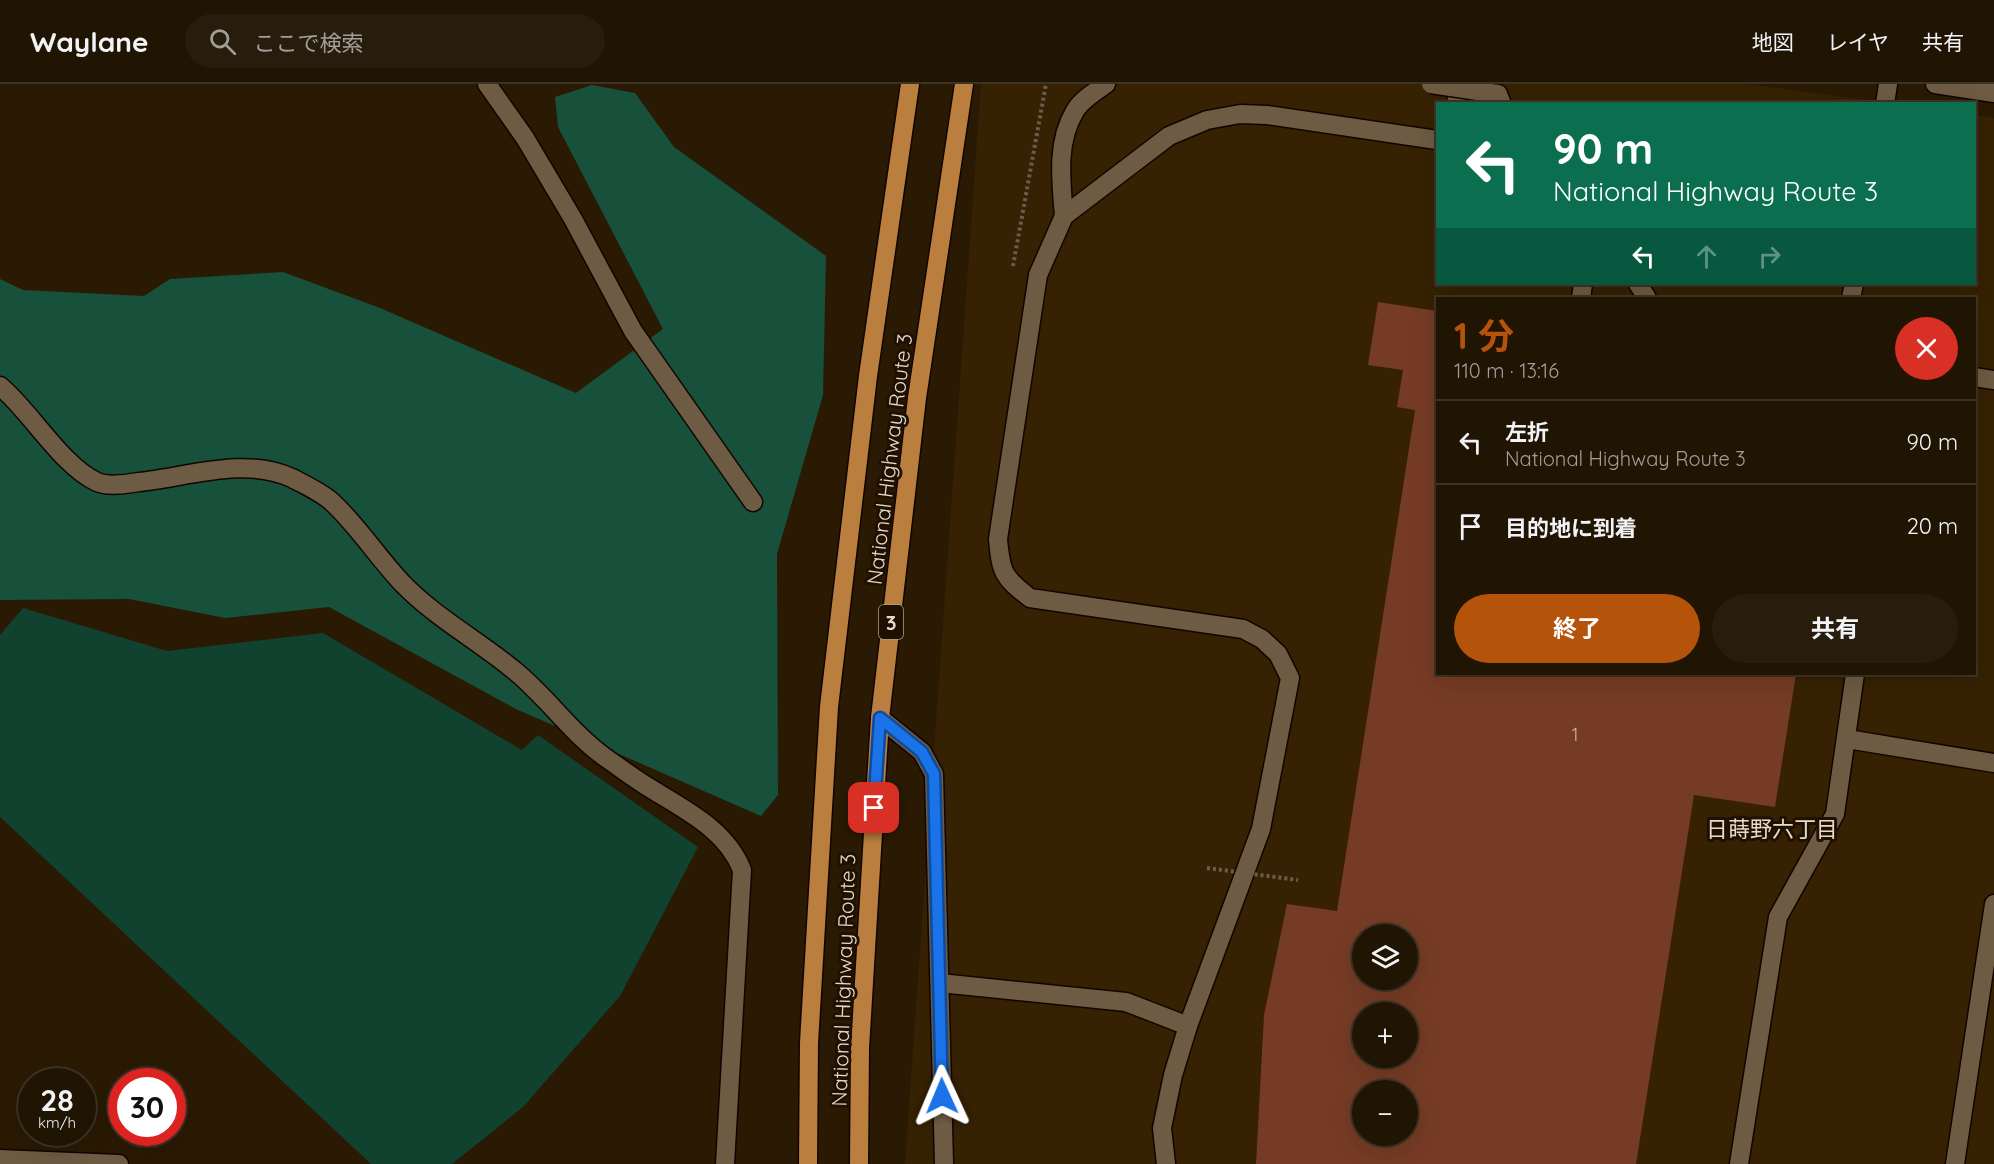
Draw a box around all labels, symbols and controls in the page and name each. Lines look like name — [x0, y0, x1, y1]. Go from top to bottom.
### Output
search box — [185, 14, 605, 68]
text: Waylane — [30, 24, 149, 59]
icon: search — [206, 25, 239, 58]
text: ここで検索 — [254, 29, 364, 57]
text: 地図 — [1752, 29, 1794, 55]
text: レイヤ — [1827, 29, 1889, 55]
text: 共有 — [1922, 29, 1964, 55]
text: 90 m — [1553, 122, 1653, 175]
icon: left — [1454, 126, 1532, 204]
text: National Highway Route 3 — [1553, 174, 1878, 208]
icon: left — [1627, 240, 1660, 273]
icon: ahead — [1690, 240, 1723, 273]
icon: right — [1753, 240, 1786, 273]
text: 1 分 — [1454, 313, 1514, 358]
button: close — [1895, 317, 1958, 380]
street label: National Highway Route 3 — [861, 332, 917, 586]
text: 110 m · 13:16 — [1454, 358, 1559, 383]
text: 左折 — [1505, 418, 1549, 446]
icon: left — [1454, 426, 1487, 459]
text: 90 m — [1907, 428, 1958, 456]
text: National Highway Route 3 — [1505, 446, 1746, 471]
icon: arrive — [1454, 510, 1487, 543]
text: 20 m — [1907, 512, 1958, 540]
text: 目的地に到着 — [1505, 514, 1637, 542]
button: 終了 — [1454, 594, 1700, 663]
button: 共有 — [1712, 594, 1958, 663]
road number: 3 — [879, 605, 903, 639]
house number: 1 — [1572, 723, 1578, 746]
pin — [848, 782, 899, 833]
icon: arrive — [857, 791, 890, 824]
district label: 日蒔野六丁目 — [1706, 815, 1838, 843]
street label: National Highway Route 3 — [826, 853, 860, 1107]
map controls — [1352, 924, 1418, 1146]
button: layers — [1352, 924, 1418, 990]
button: + — [1352, 1002, 1418, 1068]
position arrow — [910, 1064, 974, 1128]
speed limit sign: 30 — [108, 1068, 186, 1146]
button: − — [1352, 1080, 1418, 1146]
text: 28 — [40, 1081, 74, 1119]
text: km/h — [38, 1113, 76, 1132]

